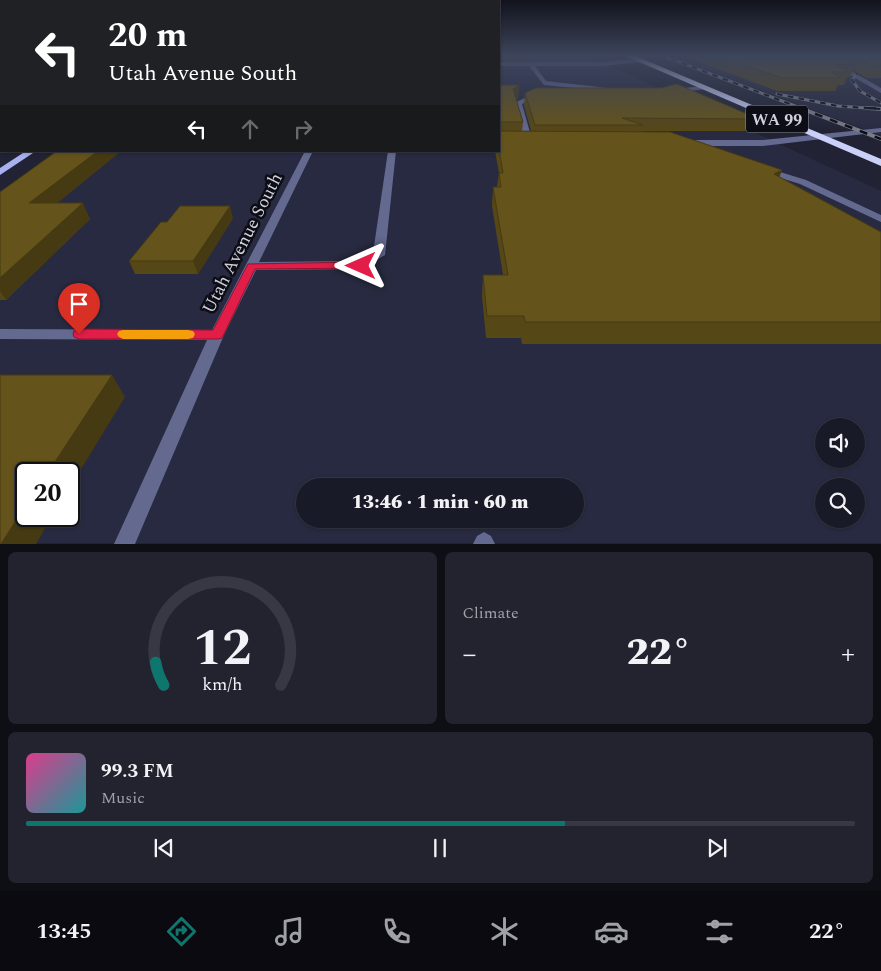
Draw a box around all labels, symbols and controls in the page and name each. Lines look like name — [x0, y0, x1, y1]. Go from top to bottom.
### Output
text: 20 m — [108, 9, 188, 62]
icon: left — [25, 20, 90, 85]
text: Utah Avenue South — [108, 57, 297, 90]
road number: WA 99 — [746, 106, 808, 132]
icon: left — [183, 115, 211, 143]
icon: ahead — [236, 115, 264, 143]
icon: right — [289, 115, 317, 143]
street label: Utah Avenue South — [195, 168, 290, 318]
position arrow — [334, 239, 386, 291]
pin — [58, 283, 100, 334]
icon: arrive — [65, 290, 93, 318]
map controls — [815, 418, 865, 528]
button: sound — [815, 418, 865, 468]
speed limit sign: 20 — [15, 462, 80, 527]
button: search — [815, 478, 865, 528]
text: 13:46 · 1 min · 60 m — [351, 488, 529, 517]
text: Climate — [463, 601, 519, 625]
text: 12 — [193, 609, 251, 688]
text: 22° — [626, 624, 691, 682]
text: − — [463, 633, 477, 676]
text: + — [841, 633, 855, 676]
text: km/h — [202, 671, 242, 698]
text: 99.3 FM — [101, 757, 174, 786]
text: Music — [101, 786, 145, 810]
icon: previous — [150, 834, 178, 862]
icon: pause — [426, 834, 454, 862]
icon: next — [703, 834, 731, 862]
icon: directions — [164, 914, 199, 949]
icon: music — [272, 914, 307, 949]
icon: phone — [379, 914, 414, 949]
icon: climate — [487, 914, 522, 949]
icon: car — [594, 914, 629, 949]
icon: filters — [702, 914, 737, 949]
text: 13:45 — [36, 915, 92, 948]
text: 22° — [809, 915, 845, 948]

